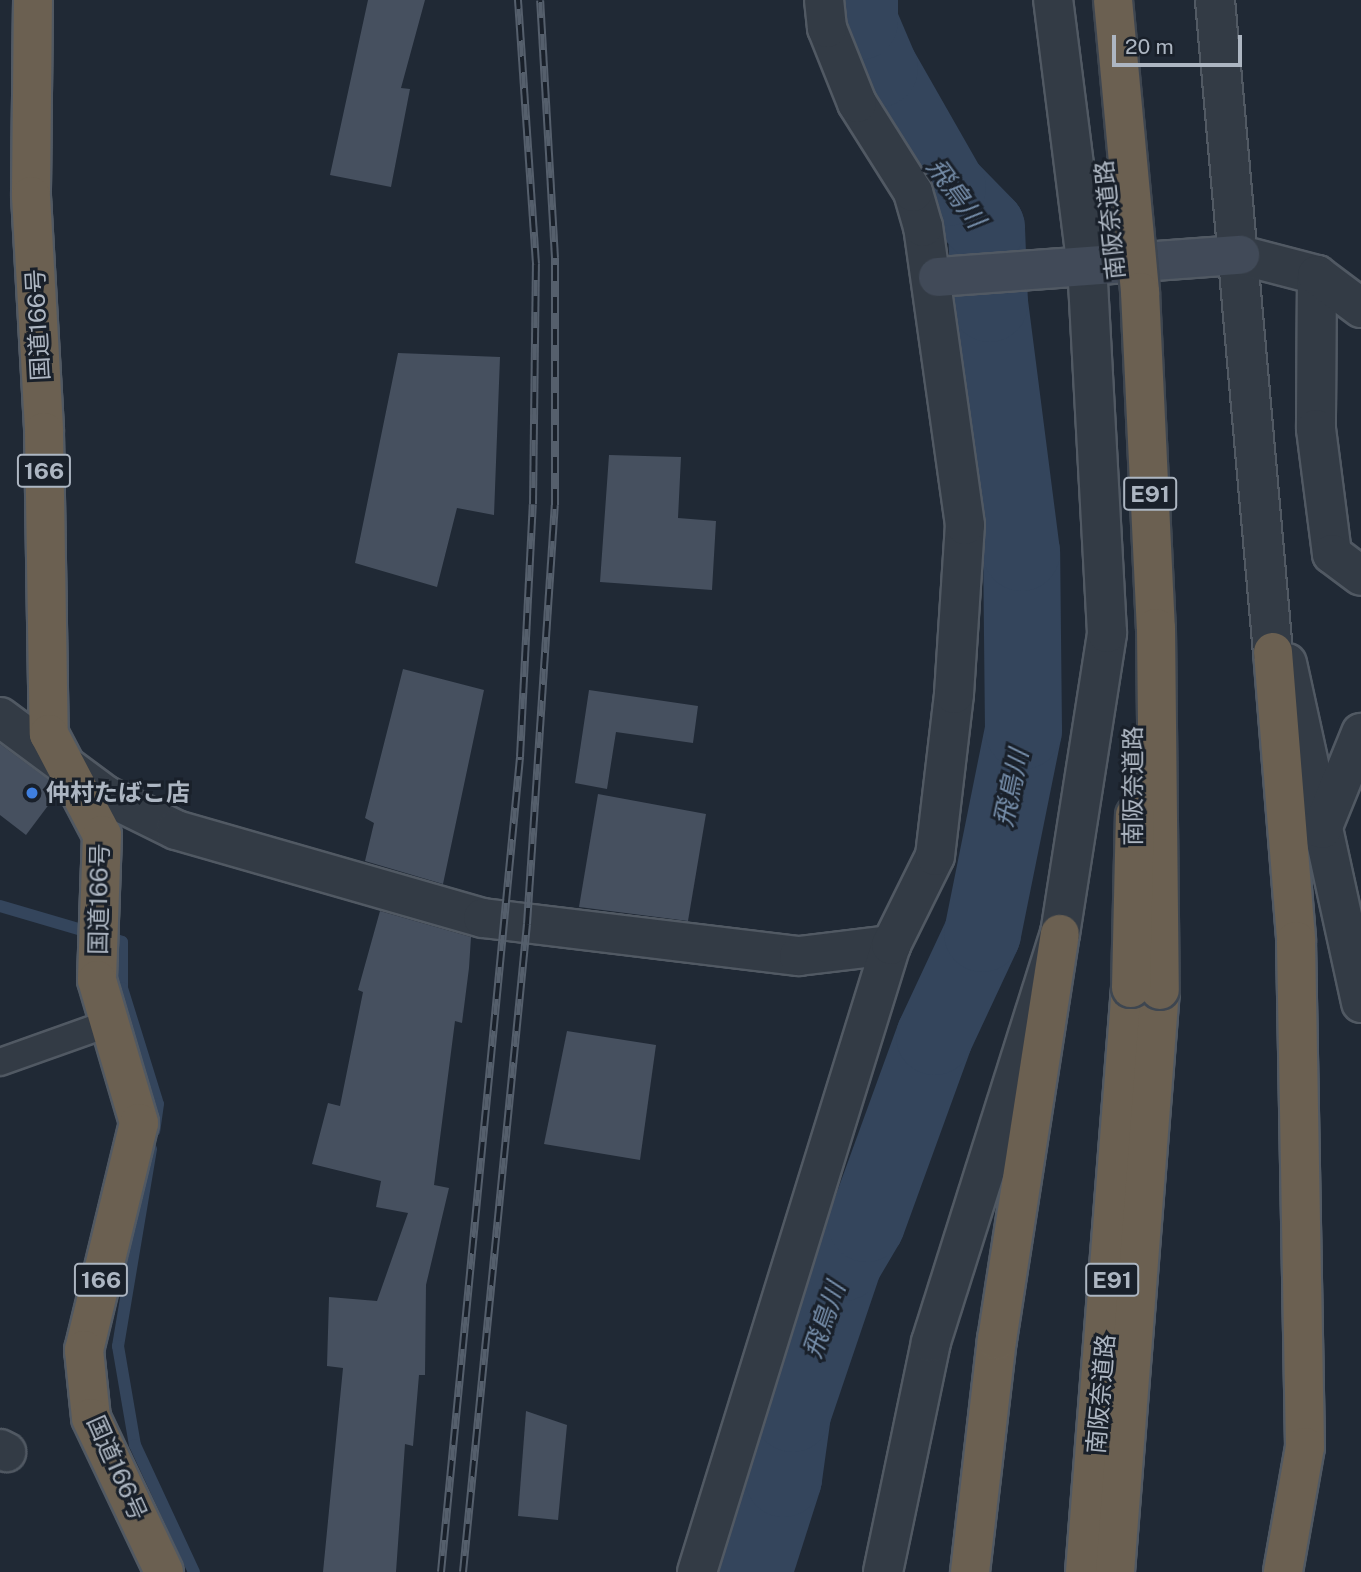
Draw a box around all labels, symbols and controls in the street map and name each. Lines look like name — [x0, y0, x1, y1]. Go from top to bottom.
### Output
scale bar — [1116, 21, 1246, 65]
text: 20 m — [1125, 34, 1174, 59]
water label: 飛鳥川 — [920, 152, 992, 234]
street label: 南阪奈道路 — [1089, 159, 1131, 281]
street label: 国道166号 — [21, 269, 55, 381]
road number: 166 — [16, 452, 72, 491]
road number: E91 — [1122, 474, 1178, 514]
street label: 南阪奈道路 — [1119, 726, 1147, 846]
water label: 飛鳥川 — [988, 747, 1034, 829]
place label: 仲村たばこ店 — [46, 779, 190, 807]
marker: 仲村たばこ店 — [24, 785, 40, 801]
street label: 国道166号 — [84, 843, 114, 955]
road number: 166 — [73, 1260, 129, 1300]
road number: E91 — [1084, 1260, 1140, 1300]
water label: 飛鳥川 — [797, 1278, 851, 1362]
street label: 南阪奈道路 — [1081, 1333, 1121, 1455]
street label: 国道166号 — [81, 1411, 153, 1525]

